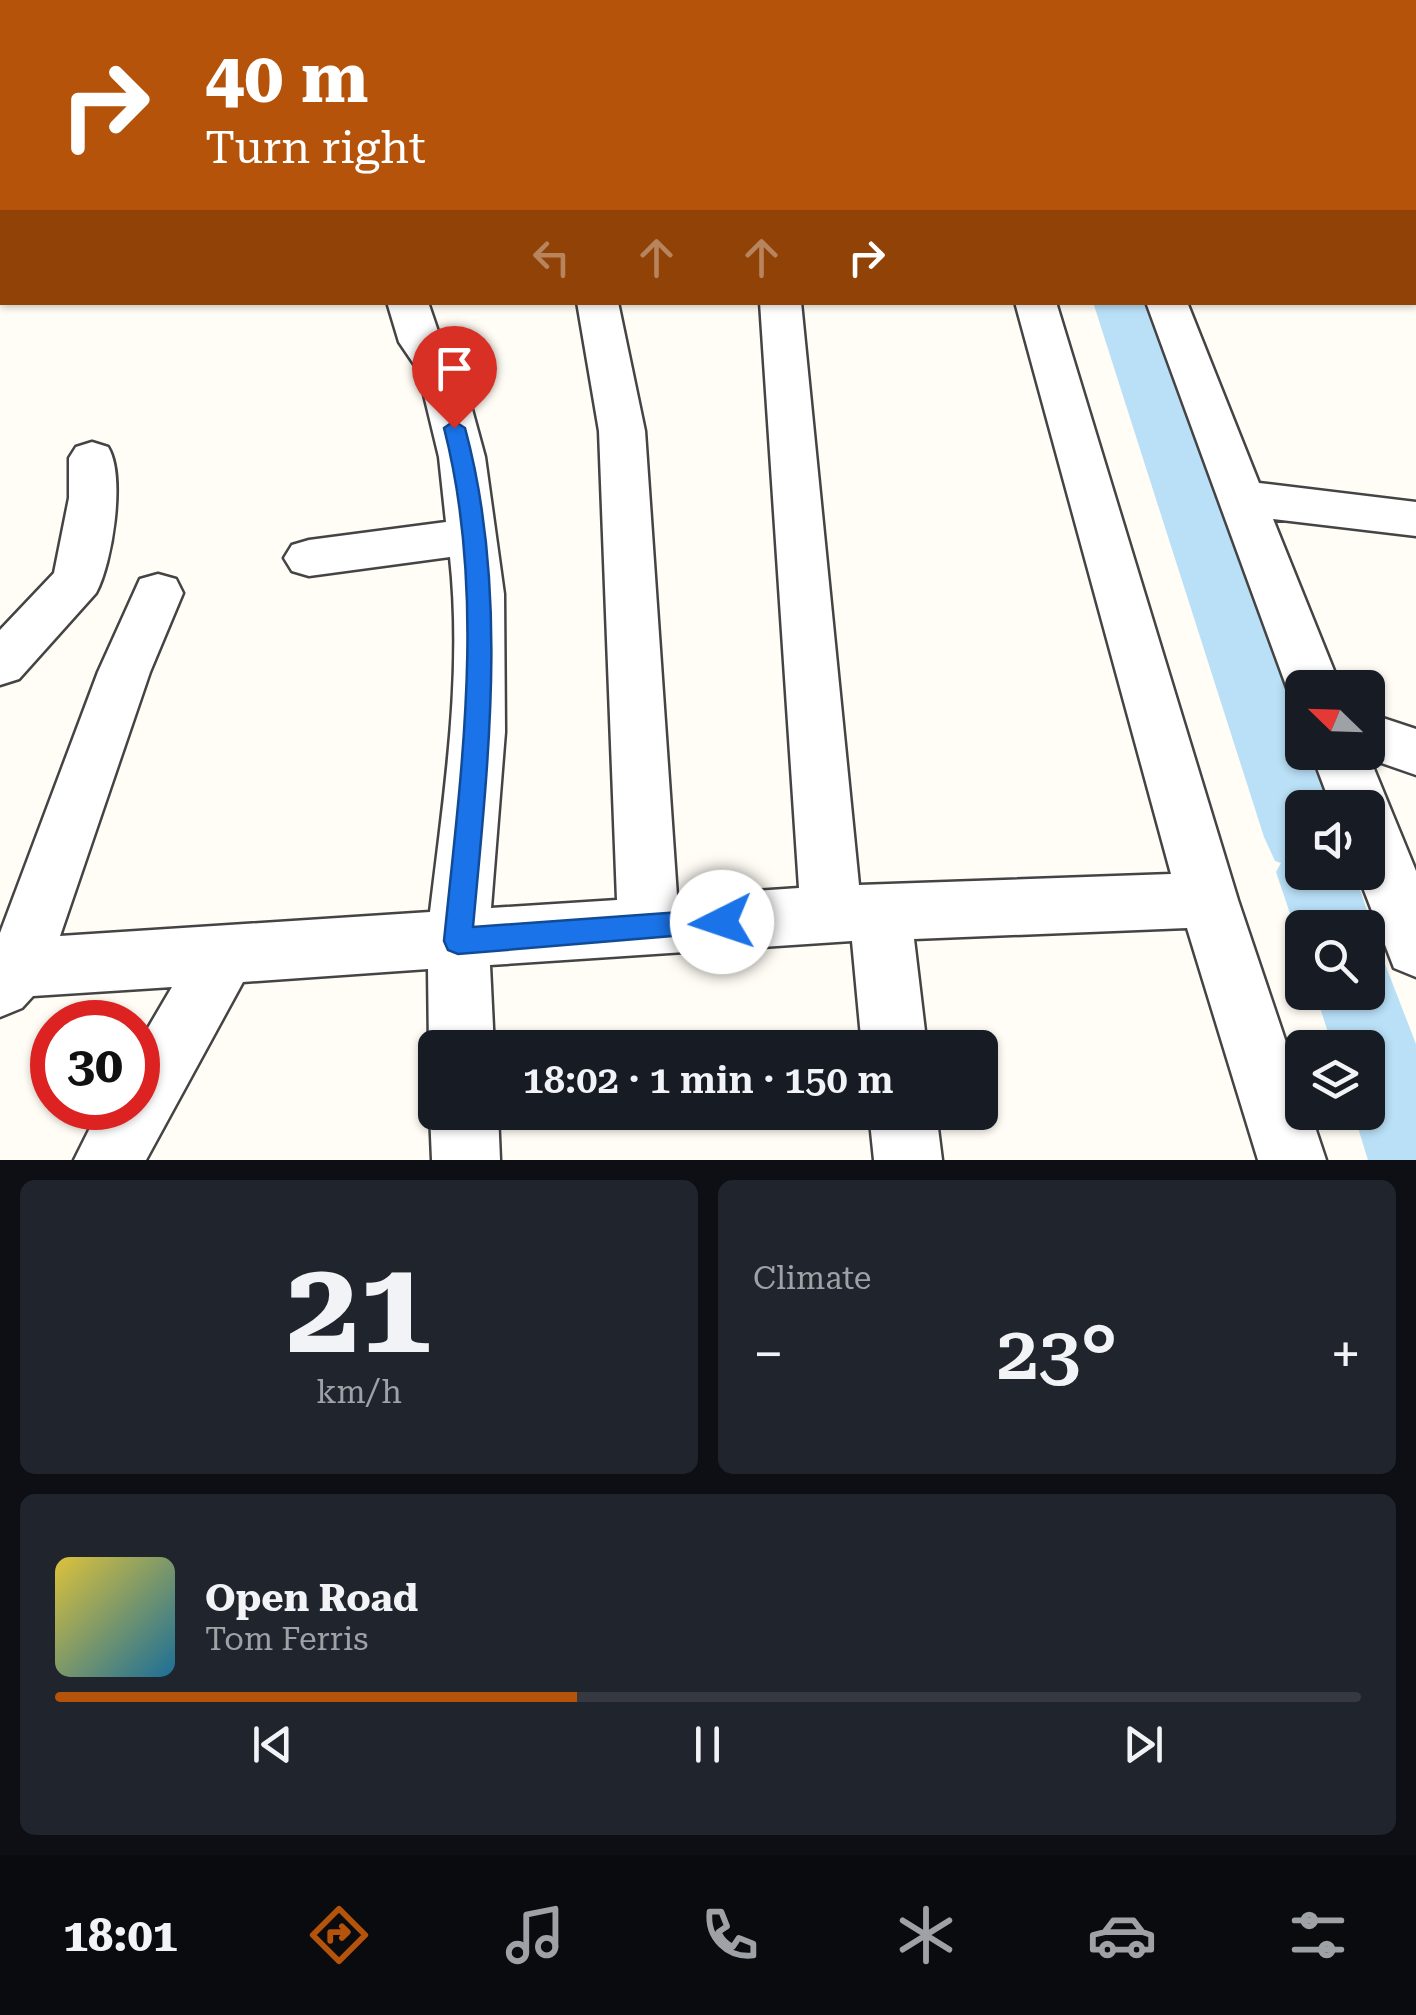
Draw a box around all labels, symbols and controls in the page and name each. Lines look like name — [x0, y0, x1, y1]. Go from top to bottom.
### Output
text: 40 m — [205, 37, 369, 119]
icon: right — [40, 40, 170, 170]
text: Turn right — [205, 121, 426, 174]
icon: left — [524, 230, 579, 285]
icon: ahead — [629, 230, 684, 285]
icon: ahead — [734, 230, 789, 285]
icon: right — [839, 230, 894, 285]
pin — [412, 326, 497, 429]
icon: arrive — [427, 341, 482, 396]
north arrow — [1285, 670, 1385, 770]
map controls — [1285, 670, 1385, 1130]
button: sound — [1285, 790, 1385, 890]
position arrow — [670, 870, 774, 974]
button: search — [1285, 910, 1385, 1010]
speed limit sign: 30 — [30, 1000, 160, 1130]
button: layers — [1285, 1030, 1385, 1130]
text: 18:02 · 1 min · 150 m — [523, 1058, 894, 1102]
text: 21 — [286, 1231, 432, 1384]
text: Climate — [753, 1259, 871, 1297]
text: 23° — [996, 1309, 1118, 1397]
text: − — [753, 1322, 784, 1386]
text: + — [1330, 1322, 1361, 1386]
text: km/h — [316, 1373, 402, 1411]
text: Open Road — [205, 1576, 418, 1620]
text: Tom Ferris — [205, 1620, 368, 1658]
icon: previous — [245, 1717, 300, 1772]
icon: pause — [680, 1717, 735, 1772]
icon: next — [1116, 1717, 1171, 1772]
icon: directions — [304, 1900, 374, 1970]
icon: music — [500, 1900, 570, 1970]
icon: phone — [695, 1900, 765, 1970]
icon: climate — [891, 1900, 961, 1970]
icon: car — [1087, 1900, 1157, 1970]
icon: filters — [1283, 1900, 1353, 1970]
text: 18:01 — [63, 1909, 178, 1962]

